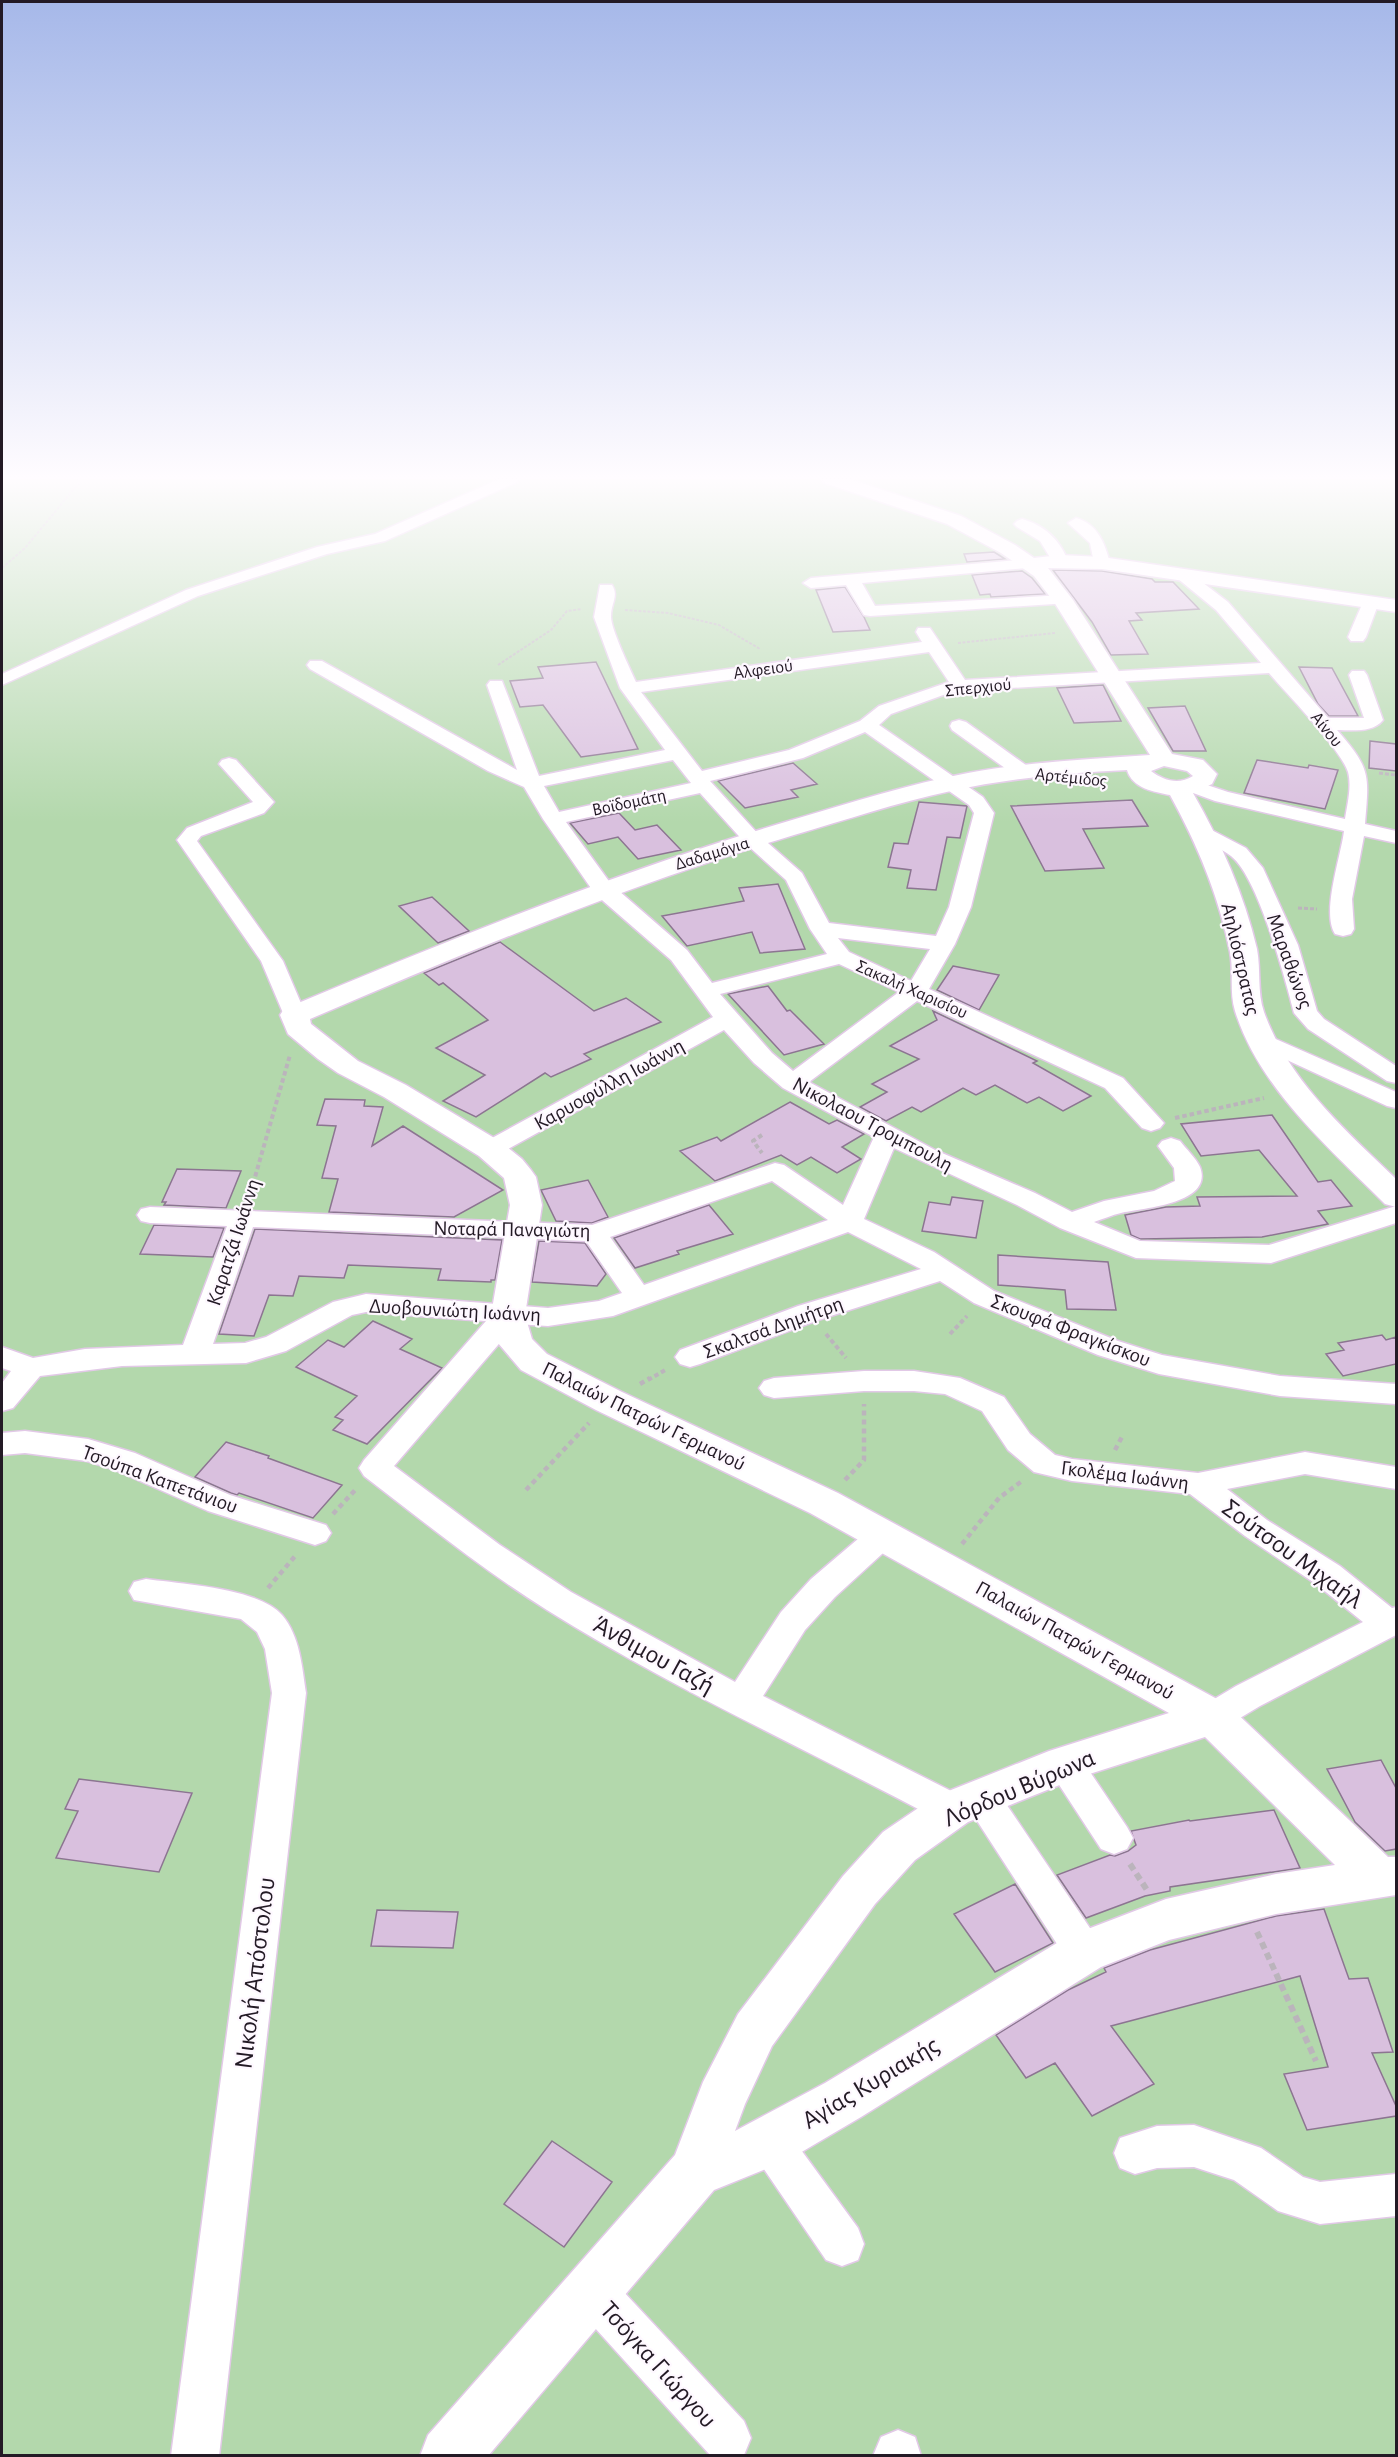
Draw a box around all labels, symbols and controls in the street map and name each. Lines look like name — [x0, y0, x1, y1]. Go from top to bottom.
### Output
street label: Αλφειού — [732, 657, 794, 683]
street label: Σπερχιού — [944, 676, 1012, 700]
street label: Αίνου — [1307, 708, 1346, 751]
street label: Αρτέμιδος — [1034, 765, 1108, 791]
street label: Βοϊδομάτη — [591, 786, 668, 820]
street label: Δαδαμόγια — [673, 834, 752, 874]
street label: Αηλιόστρατας — [1217, 901, 1264, 1017]
street label: Μαραθώνος — [1263, 911, 1316, 1011]
street label: Σακαλή Χαρισίου — [853, 956, 971, 1023]
street label: Καρυοφύλλη Ιωάννη — [531, 1035, 688, 1134]
street label: Νικολαου Τρομπουλη — [789, 1073, 956, 1176]
street label: Καρατζά Ιωάννη — [203, 1176, 264, 1308]
street label: Νοταρά Παναγιώτη — [433, 1218, 591, 1241]
street label: Σκουφά Φραγκίσκου — [988, 1290, 1154, 1371]
street label: Σκαλτσά Δημήτρη — [701, 1292, 846, 1362]
street label: Δυοβουνιώτη Ιωάννη — [369, 1296, 541, 1325]
street label: Παλαιών Πατρών Γερμανού — [539, 1358, 749, 1475]
street label: Τσούπα Καπετάνιου — [79, 1442, 241, 1517]
street label: Γκολέμα Ιωάννη — [1060, 1457, 1190, 1494]
street label: Σούτσου Μιχαήλ — [1217, 1494, 1368, 1614]
street label: Παλαιών Πατρών Γερμανού — [972, 1577, 1177, 1704]
street label: Άνθιμου Γαζή — [588, 1611, 719, 1699]
street label: Λόρδου Βύρωνα — [940, 1744, 1099, 1832]
street label: Νικολή Απόστολου — [230, 1876, 280, 2070]
street label: Αγίας Κυριακής — [798, 2032, 943, 2134]
street label: Τσόγκα Γιώργου — [595, 2297, 721, 2433]

